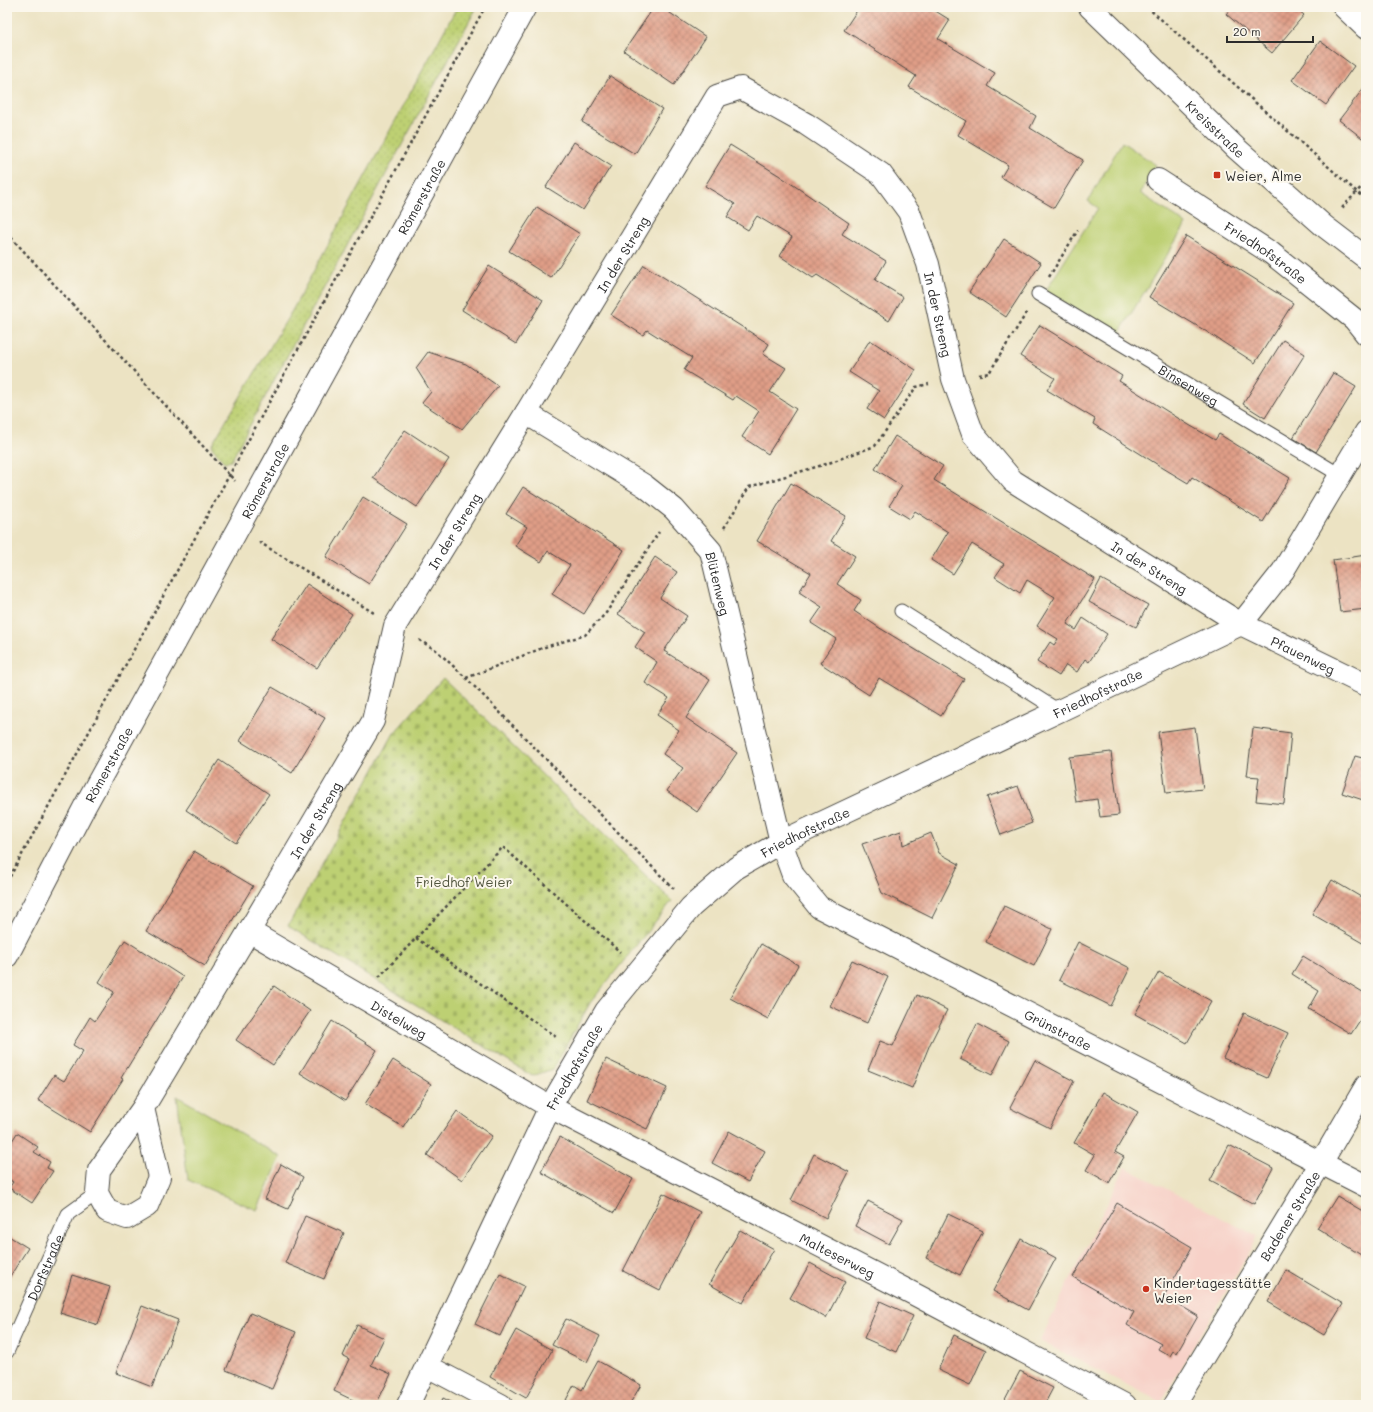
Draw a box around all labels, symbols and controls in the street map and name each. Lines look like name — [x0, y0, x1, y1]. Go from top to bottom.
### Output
scale bar — [1227, 18, 1313, 44]
text: 20 m — [1233, 23, 1261, 39]
street label: Kreisstraße — [1183, 96, 1249, 161]
street label: Römerstraße — [393, 155, 448, 237]
place label: Weier, Alme — [1225, 167, 1302, 184]
marker: Weier, Alme — [1212, 170, 1222, 180]
street label: In der Streng — [592, 212, 651, 295]
street label: Friedhofstraße — [1222, 217, 1311, 287]
street label: In der Streng — [921, 270, 956, 358]
street label: Binsenweg — [1156, 360, 1222, 409]
street label: Römerstraße — [237, 439, 292, 521]
street label: In der Streng — [424, 489, 483, 572]
street label: In der Streng — [1109, 537, 1191, 597]
street label: Blütenweg — [703, 550, 735, 617]
street label: Pfauenweg — [1268, 632, 1338, 677]
street label: Friedhofstraße — [1050, 664, 1145, 721]
street label: Römerstraße — [80, 723, 136, 805]
street label: In der Streng — [285, 778, 344, 861]
street label: Friedhofstraße — [757, 803, 852, 861]
park label: Friedhof Weier — [416, 873, 512, 890]
street label: Distelweg — [368, 996, 430, 1042]
street label: Grünstraße — [1022, 1005, 1095, 1053]
street label: Friedhofstraße — [542, 1020, 605, 1113]
street label: Badener Straße — [1255, 1167, 1323, 1263]
street label: Malteserweg — [797, 1228, 878, 1281]
street label: Dorfstraße — [22, 1231, 67, 1303]
place label: Kindertagesstätte Weier — [1154, 1274, 1271, 1306]
marker: Kindertagesstätte Weier — [1141, 1284, 1151, 1294]

